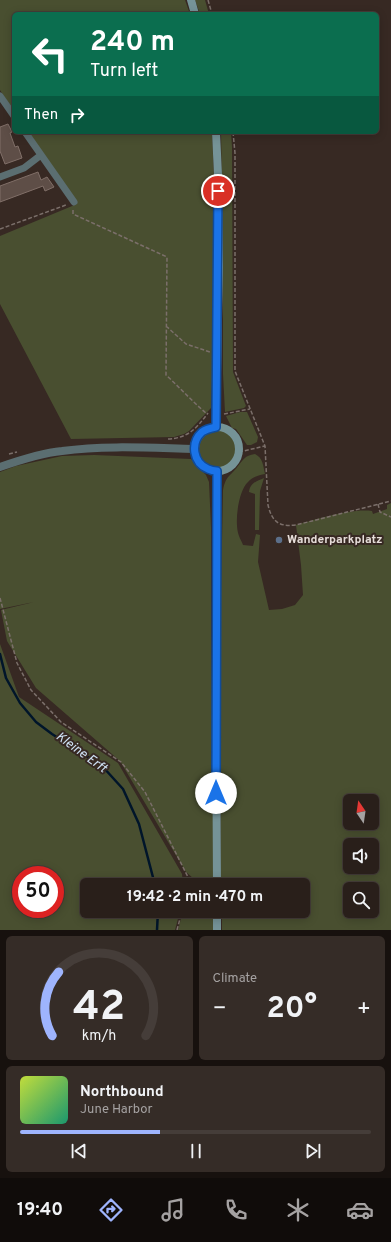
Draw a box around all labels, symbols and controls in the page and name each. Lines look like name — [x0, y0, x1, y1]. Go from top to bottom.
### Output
text: 240 m — [90, 25, 175, 61]
icon: left — [24, 28, 76, 80]
text: Turn left — [90, 60, 158, 83]
icon: right — [66, 104, 88, 126]
text: Then — [24, 106, 58, 125]
pin — [201, 174, 235, 208]
icon: arrive — [207, 180, 229, 202]
place label: Wanderparkplatz — [287, 532, 383, 548]
marker: Wanderparkplatz — [274, 535, 284, 545]
water label: Kleine Erft — [52, 729, 111, 778]
position arrow — [195, 772, 237, 814]
north arrow — [343, 794, 379, 830]
map controls — [343, 794, 379, 918]
button: sound — [343, 838, 379, 874]
speed limit sign: 50 — [12, 866, 64, 918]
button: search — [343, 882, 379, 918]
text: 19:42 · 2 min · 470 m — [127, 888, 263, 907]
text: Climate — [213, 971, 257, 987]
text: 42 — [73, 982, 125, 1035]
text: 20° — [266, 991, 317, 1028]
text: − — [213, 996, 227, 1023]
text: + — [357, 996, 371, 1023]
text: km/h — [82, 1027, 117, 1045]
text: Northbound — [80, 1083, 164, 1102]
text: June Harbor — [80, 1102, 153, 1118]
icon: previous — [68, 1140, 90, 1162]
icon: pause — [185, 1140, 207, 1162]
icon: next — [302, 1140, 324, 1162]
icon: directions — [97, 1196, 125, 1224]
icon: music — [159, 1196, 187, 1224]
icon: phone — [222, 1196, 250, 1224]
icon: climate — [284, 1196, 312, 1224]
icon: car — [346, 1196, 374, 1224]
text: 19:40 — [17, 1199, 63, 1222]

